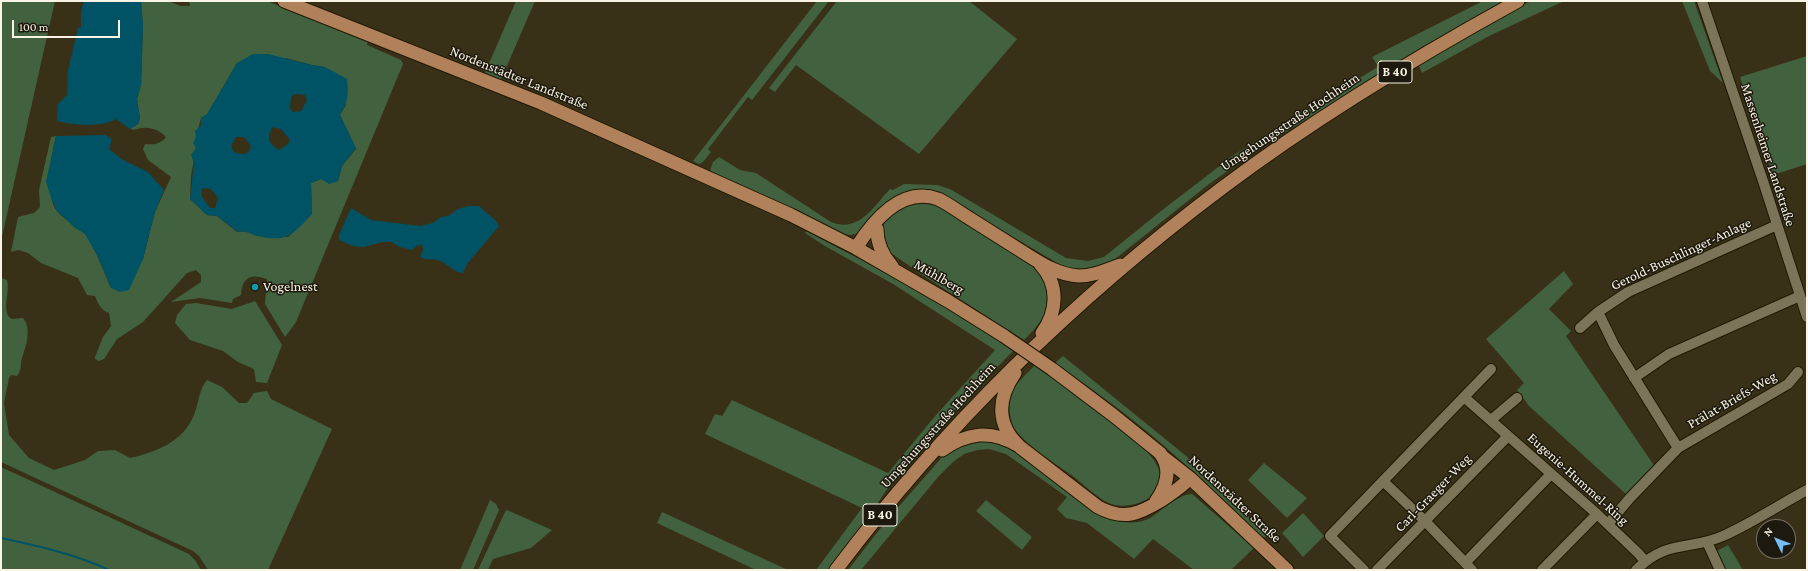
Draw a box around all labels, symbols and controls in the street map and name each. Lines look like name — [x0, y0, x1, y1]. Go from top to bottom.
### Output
scale bar — [14, 12, 122, 38]
text: 100 m — [19, 20, 48, 34]
street label: Nordenstädter Landstraße — [447, 43, 591, 113]
road number: B 40 — [1378, 61, 1412, 83]
street label: Umgehungsstraße Hochheim — [1217, 69, 1363, 175]
street label: Massenheimer Landstraße — [1737, 82, 1799, 228]
street label: Gerold-Buschlinger-Anlage — [1608, 214, 1754, 294]
street label: Mühlberg — [911, 256, 967, 298]
place label: Vogelnest — [263, 279, 318, 295]
marker: Vogelnest — [250, 282, 260, 292]
street label: Umgehungsstraße Hochheim — [877, 359, 999, 491]
street label: Prälat-Briefs-Weg — [1684, 368, 1780, 432]
street label: Eugenie-Hummel-Ring — [1524, 429, 1632, 529]
street label: Carl-Graeger-Weg — [1391, 450, 1475, 536]
street label: Nordenstädter Straße — [1185, 452, 1285, 546]
road number: B 40 — [863, 504, 897, 526]
north arrow — [1756, 519, 1796, 559]
text: N — [1761, 525, 1775, 538]

